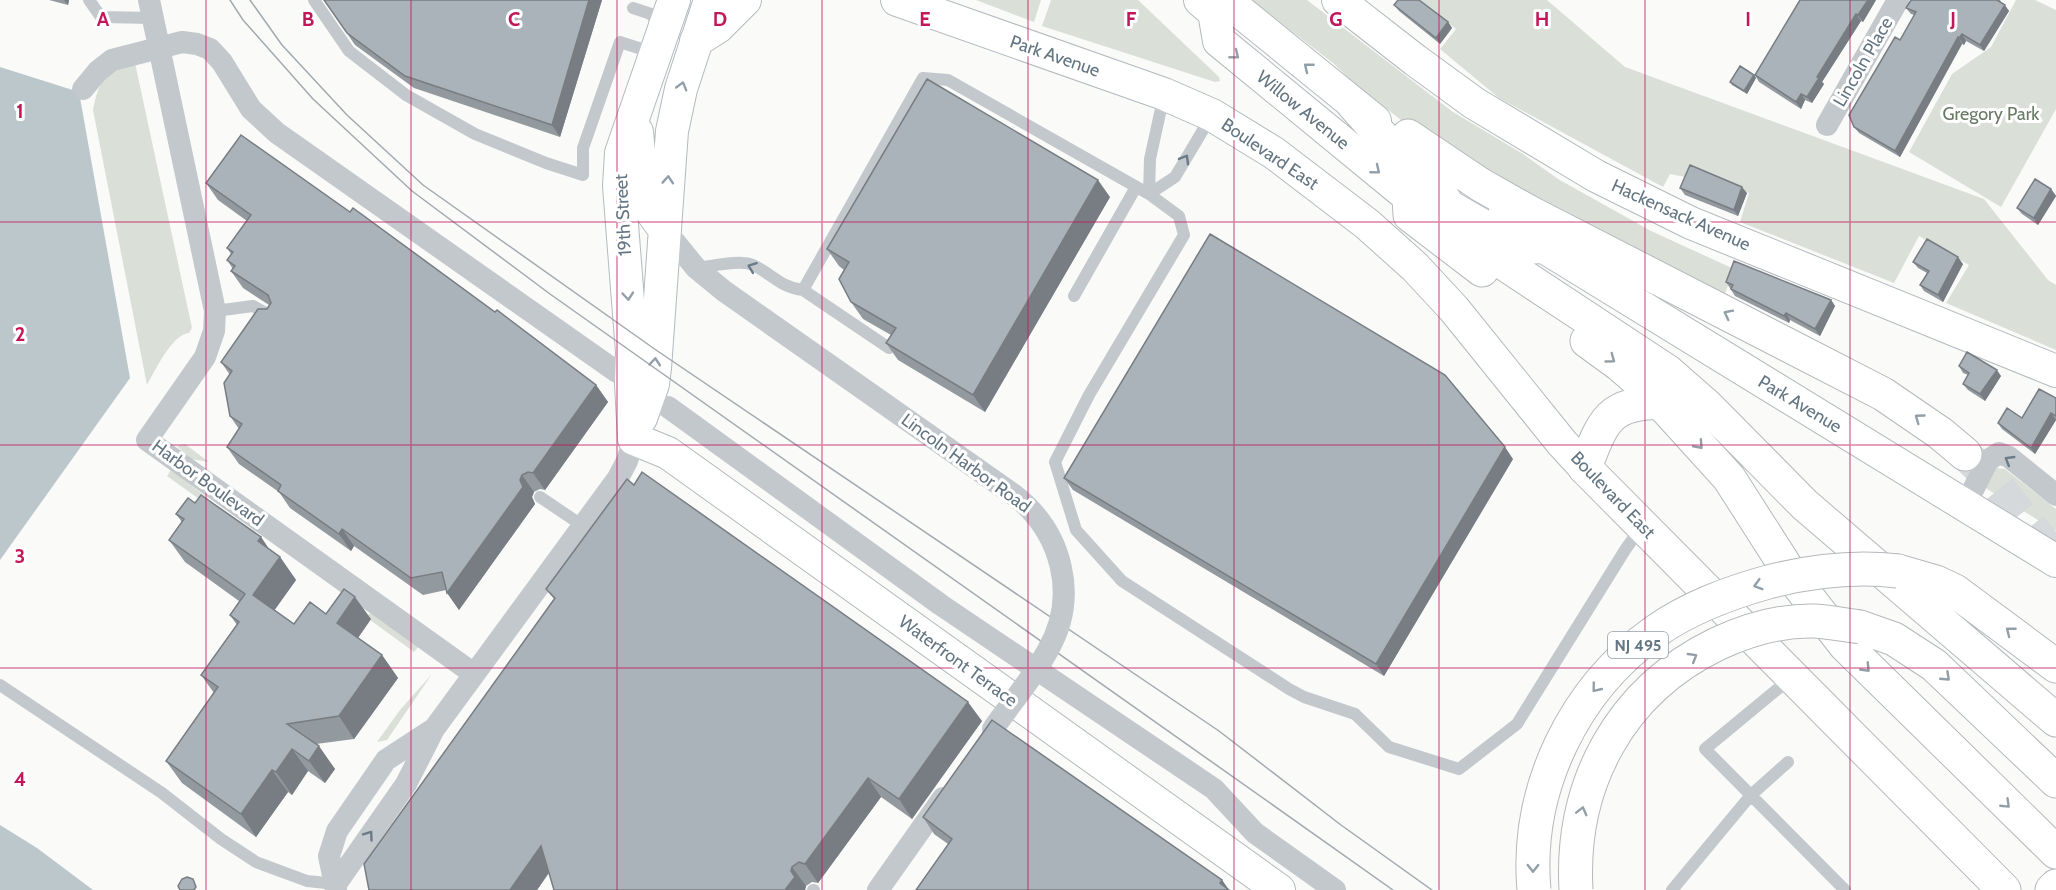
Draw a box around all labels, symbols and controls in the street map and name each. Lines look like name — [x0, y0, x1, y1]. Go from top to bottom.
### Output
text: A — [97, 7, 110, 31]
text: B — [302, 7, 314, 31]
text: C — [508, 7, 520, 31]
text: D — [713, 7, 727, 31]
text: E — [919, 7, 931, 31]
text: F — [1126, 7, 1137, 31]
text: G — [1329, 7, 1343, 31]
text: H — [1535, 7, 1549, 31]
text: I — [1745, 7, 1751, 31]
text: J — [1949, 7, 1956, 31]
street label: Lincoln Place — [1829, 13, 1897, 111]
street label: Park Avenue — [1007, 30, 1103, 82]
one-way arrow — [1228, 47, 1239, 58]
one-way arrow — [1304, 64, 1315, 75]
street label: Willow Avenue — [1252, 66, 1354, 154]
one-way arrow — [675, 81, 687, 92]
text: 1 — [16, 99, 24, 123]
park label: Gregory Park — [1943, 103, 2040, 125]
street label: Boulevard East — [1217, 113, 1323, 195]
one-way arrow — [1178, 155, 1189, 165]
one-way arrow — [1369, 162, 1380, 173]
street label: 19th Street — [610, 173, 636, 257]
street label: Hackensack Avenue — [1608, 174, 1754, 256]
one-way arrow — [662, 176, 675, 185]
one-way arrow — [748, 261, 758, 274]
one-way arrow — [621, 291, 634, 300]
one-way arrow — [1724, 310, 1734, 321]
text: 2 — [15, 322, 25, 346]
one-way arrow — [1605, 352, 1616, 363]
one-way arrow — [648, 358, 661, 367]
street label: Park Avenue — [1754, 370, 1846, 438]
street label: Lincoln Harbor Road — [897, 409, 1035, 517]
one-way arrow — [1915, 414, 1926, 425]
street label: Harbor Boulevard — [148, 435, 268, 531]
one-way arrow — [1692, 438, 1703, 449]
street label: Boulevard East — [1566, 447, 1660, 543]
one-way arrow — [2005, 456, 2016, 467]
text: 3 — [15, 544, 25, 568]
one-way arrow — [1753, 578, 1764, 590]
street label: Waterfront Terrace — [894, 610, 1022, 712]
one-way arrow — [2005, 627, 2016, 638]
road number: NJ 495 — [1608, 632, 1668, 658]
one-way arrow — [1687, 653, 1697, 665]
one-way arrow — [1859, 661, 1870, 671]
one-way arrow — [1939, 670, 1950, 681]
one-way arrow — [1592, 681, 1603, 692]
text: 4 — [14, 767, 26, 791]
one-way arrow — [1998, 796, 2009, 807]
one-way arrow — [1574, 806, 1587, 816]
one-way arrow — [361, 831, 372, 842]
one-way arrow — [1527, 864, 1539, 873]

